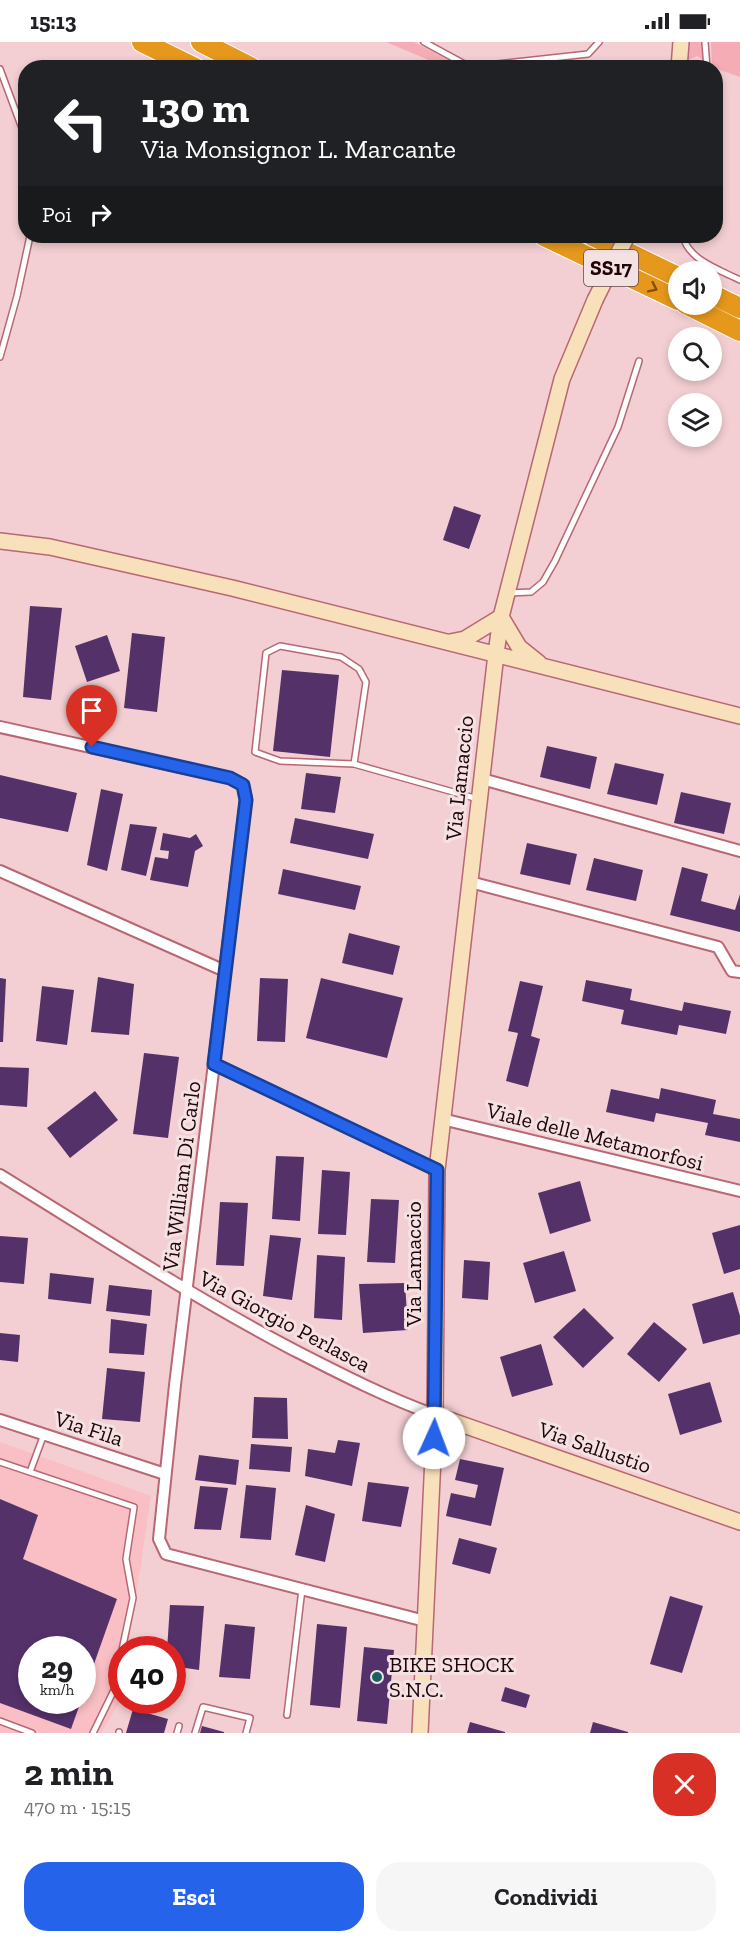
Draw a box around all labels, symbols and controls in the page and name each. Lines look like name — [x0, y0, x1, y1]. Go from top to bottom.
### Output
text: 15:13 — [30, 8, 76, 35]
text: 130 m — [141, 82, 249, 133]
icon: left — [42, 84, 120, 162]
text: Via Monsignor L. Marcante — [141, 133, 456, 165]
icon: right — [84, 198, 117, 231]
text: Poi — [42, 201, 72, 228]
road number: SS17 — [584, 250, 638, 286]
map controls — [668, 261, 722, 447]
button: sound — [668, 261, 722, 315]
one-way arrow — [647, 281, 658, 293]
button: search — [668, 327, 722, 381]
button: layers — [668, 393, 722, 447]
pin — [66, 685, 117, 747]
icon: arrive — [75, 694, 108, 727]
street label: Via Lamaccio — [439, 714, 479, 843]
street label: Via William Di Carlo — [156, 1079, 207, 1274]
street label: Viale delle Metamorfosi — [483, 1096, 706, 1177]
street label: Via Lamaccio — [400, 1201, 427, 1328]
street label: Via Giorgio Perlasca — [193, 1264, 376, 1378]
street label: Via Fila — [50, 1404, 127, 1452]
position arrow — [402, 1406, 466, 1470]
street label: Via Sallustio — [534, 1415, 655, 1479]
speed limit sign: 40 — [108, 1636, 186, 1714]
text: 29 — [41, 1650, 73, 1686]
place label: BIKE SHOCK S.N.C. — [389, 1651, 514, 1703]
marker: BIKE SHOCK S.N.C. — [370, 1670, 384, 1684]
text: km/h — [40, 1681, 74, 1699]
text: 2 min — [24, 1751, 114, 1794]
button: close — [653, 1753, 716, 1816]
text: 470 m · 15:15 — [24, 1795, 131, 1819]
button: Esci — [24, 1862, 364, 1931]
button: Condividi — [376, 1862, 716, 1931]

